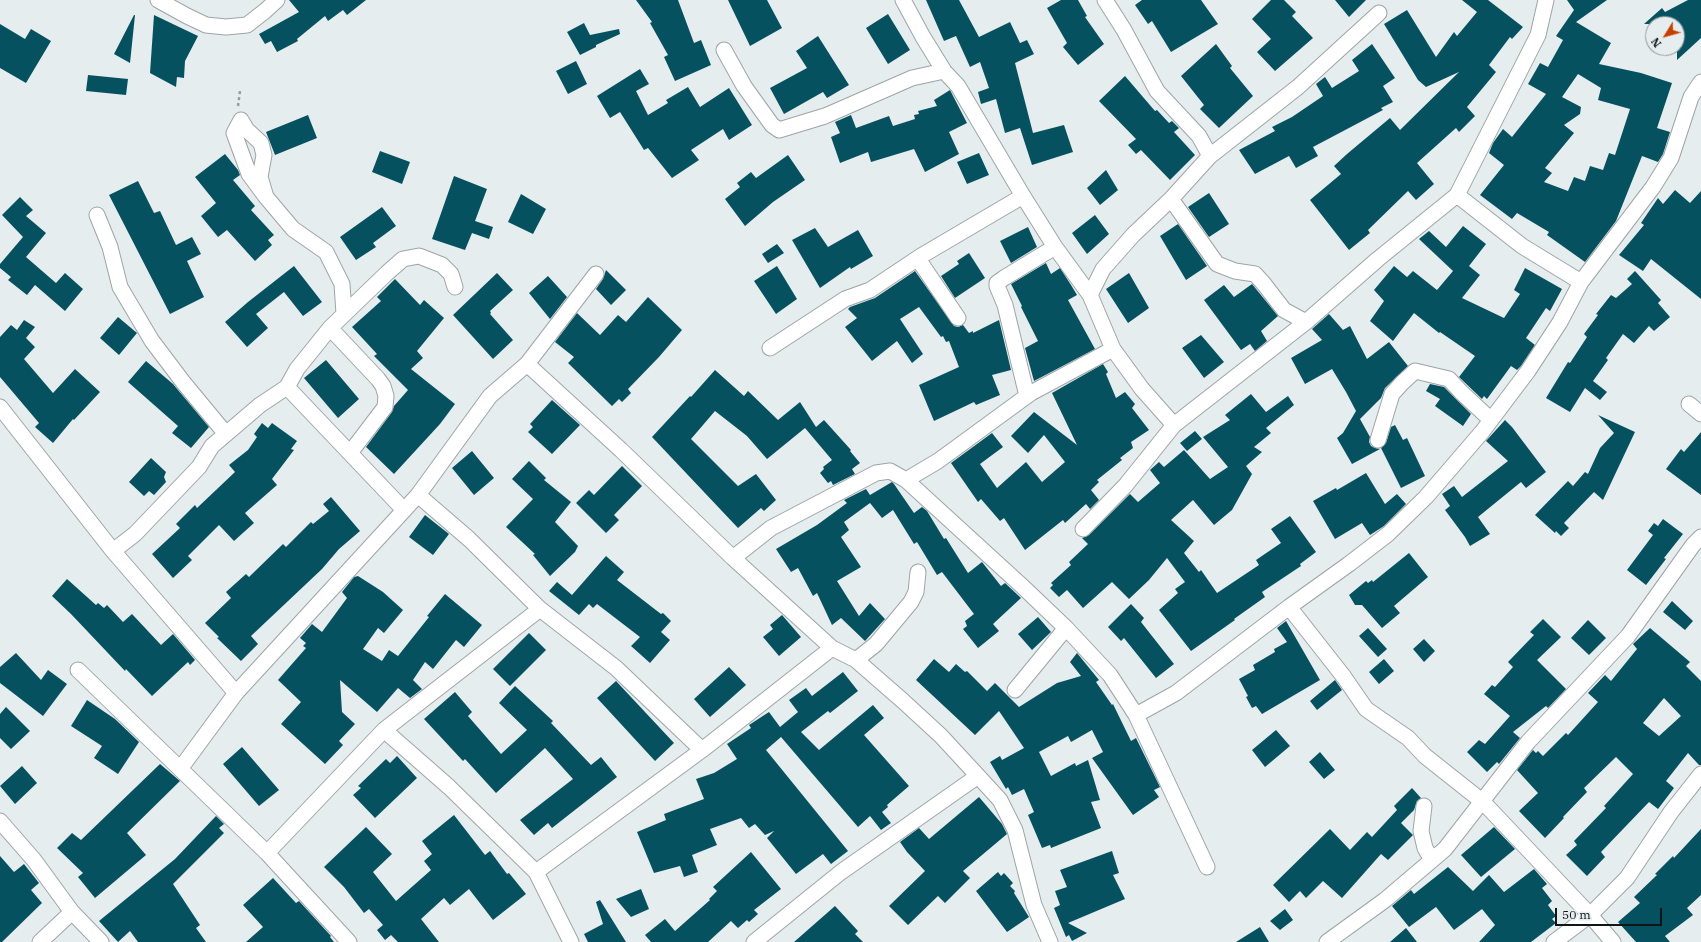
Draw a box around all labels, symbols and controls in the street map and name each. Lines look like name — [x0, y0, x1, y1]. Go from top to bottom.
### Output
north arrow — [1645, 16, 1685, 56]
text: N — [1648, 35, 1664, 50]
scale bar — [1557, 900, 1664, 926]
text: 50 m — [1562, 907, 1591, 922]

